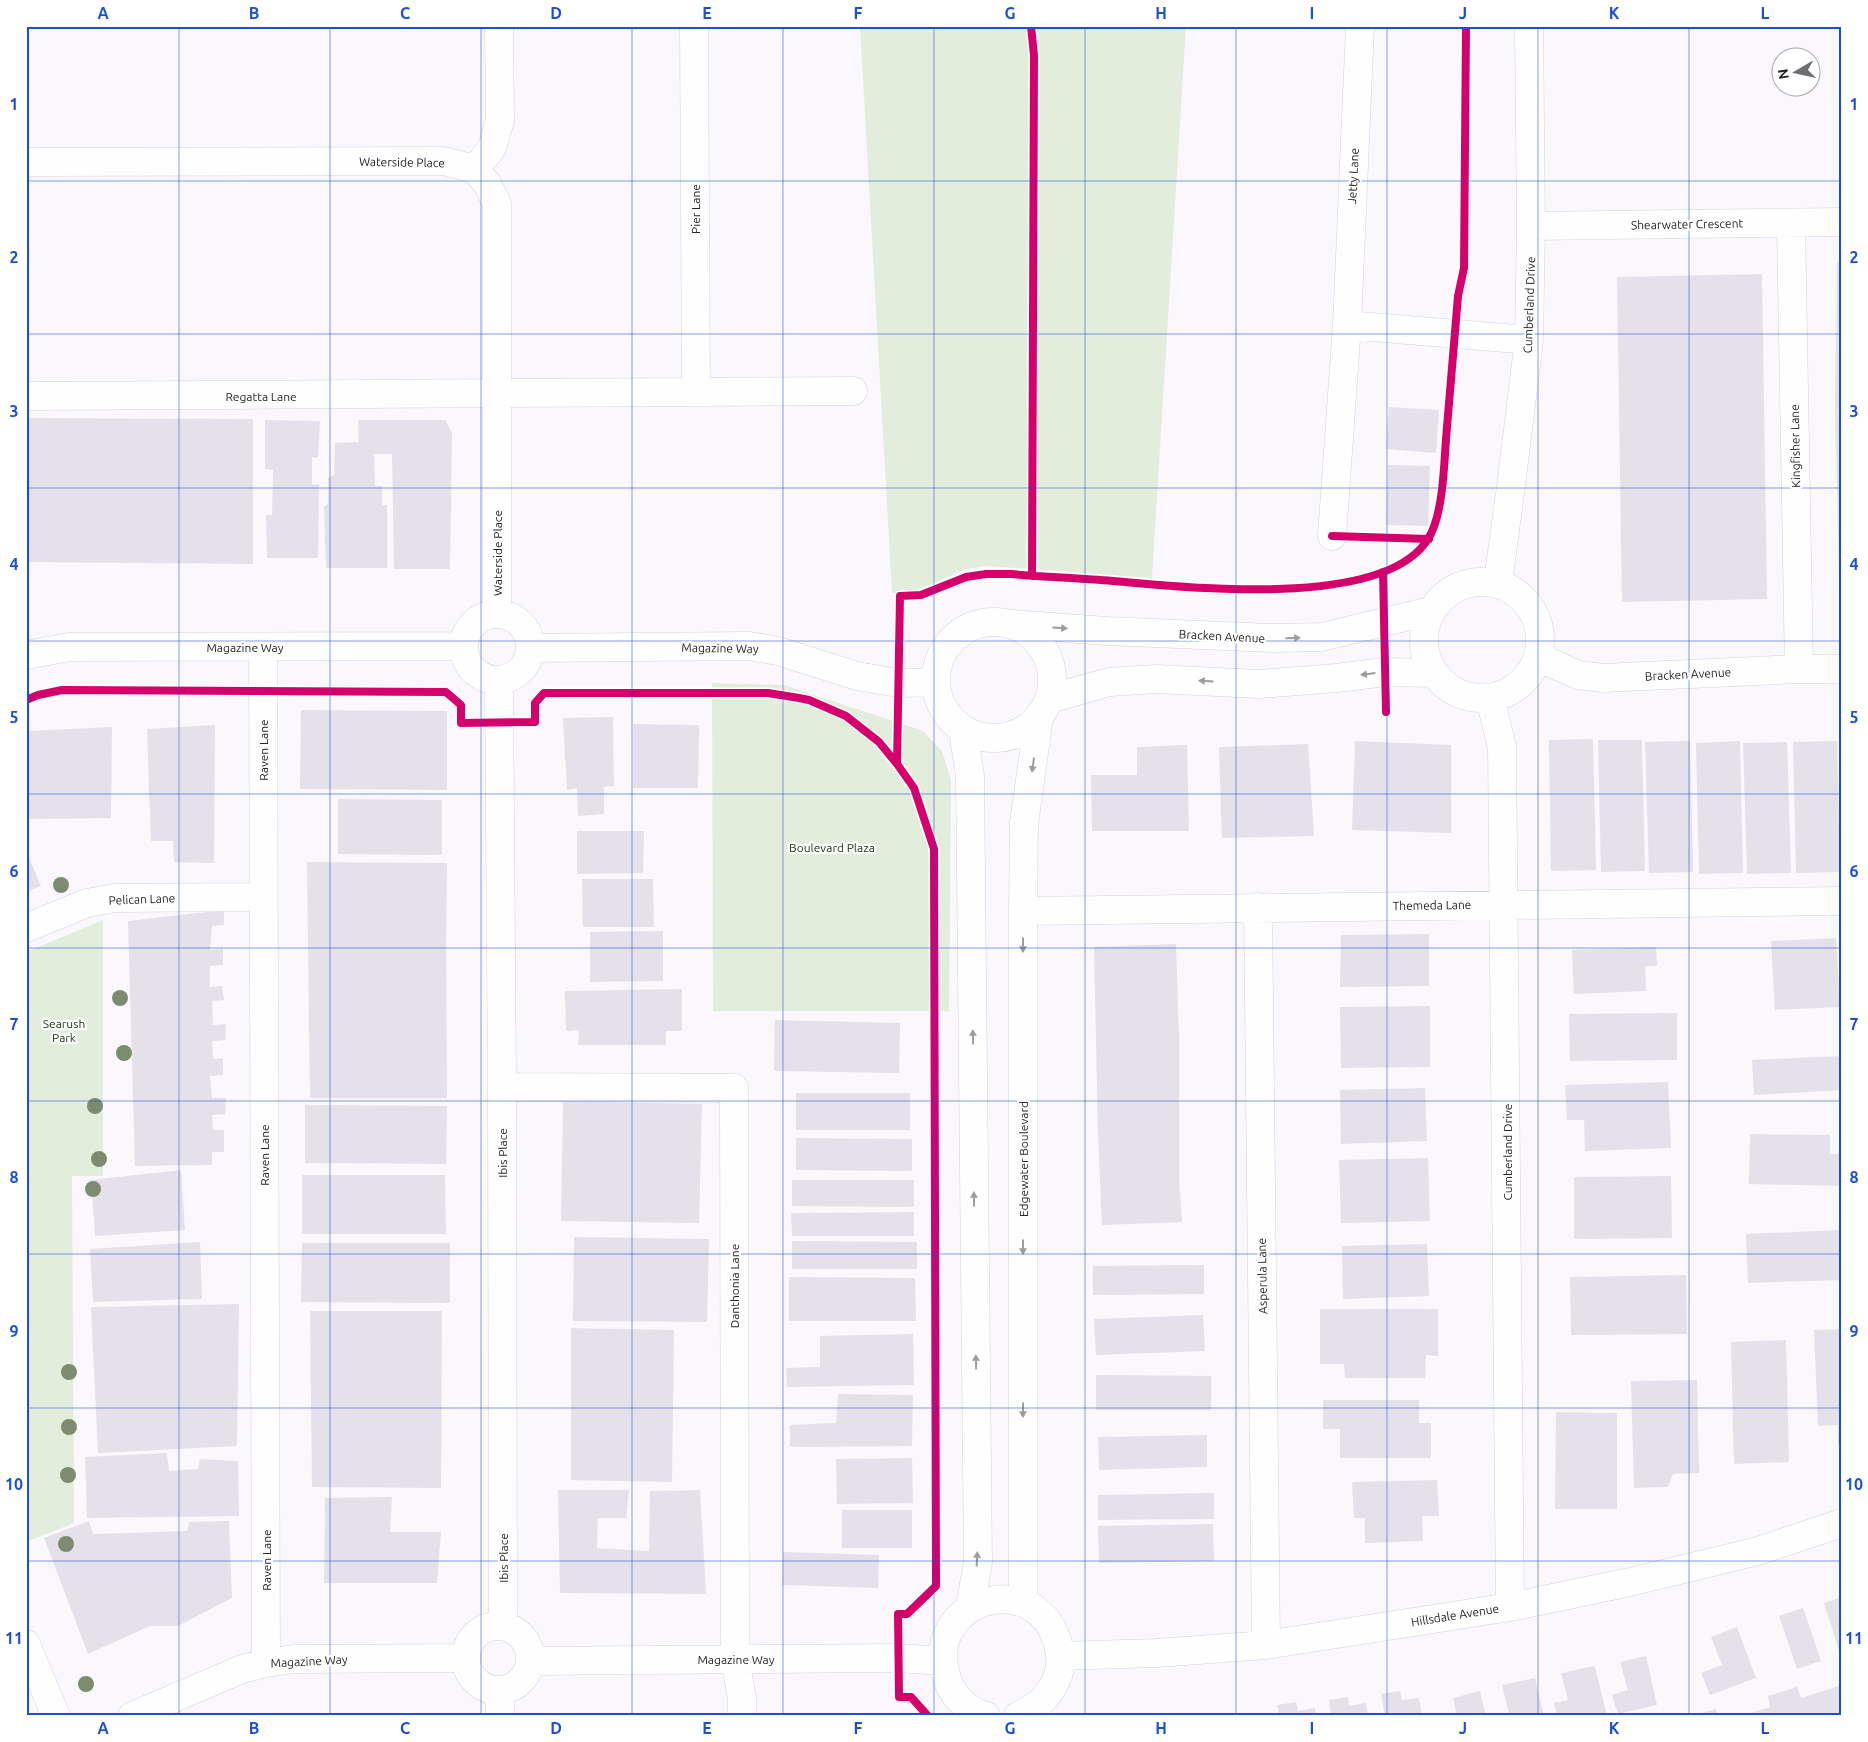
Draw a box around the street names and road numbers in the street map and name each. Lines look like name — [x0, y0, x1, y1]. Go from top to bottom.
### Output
street label: Jetty Lane — [1345, 148, 1361, 204]
street label: Waterside Place — [359, 155, 445, 169]
street label: Pier Lane — [689, 184, 702, 234]
street label: Shearwater Crescent — [1631, 217, 1744, 231]
street label: Cumberland Drive — [1521, 256, 1537, 354]
street label: Regatta Lane — [225, 390, 297, 403]
street label: Kingfisher Lane — [1788, 404, 1802, 488]
street label: Waterside Place — [491, 510, 504, 596]
street label: Bracken Avenue — [1179, 627, 1265, 645]
street label: Magazine Way — [206, 641, 284, 654]
street label: Magazine Way — [681, 641, 759, 655]
street label: Bracken Avenue — [1645, 665, 1731, 683]
street label: Raven Lane — [257, 719, 270, 781]
street label: Pelican Lane — [108, 891, 176, 907]
street label: Themeda Lane — [1392, 898, 1472, 912]
street label: Edgewater Boulevard — [1017, 1101, 1030, 1217]
street label: Cumberland Drive — [1501, 1104, 1514, 1200]
street label: Raven Lane — [258, 1124, 271, 1186]
street label: Ibis Place — [496, 1128, 509, 1178]
street label: Asperula Lane — [1255, 1238, 1269, 1314]
street label: Danthonia Lane — [728, 1244, 741, 1328]
street label: Raven Lane — [260, 1529, 273, 1591]
street label: Ibis Place — [497, 1533, 510, 1583]
street label: Hillsdale Avenue — [1410, 1602, 1500, 1628]
street label: Magazine Way — [270, 1652, 348, 1670]
street label: Magazine Way — [697, 1653, 775, 1666]

